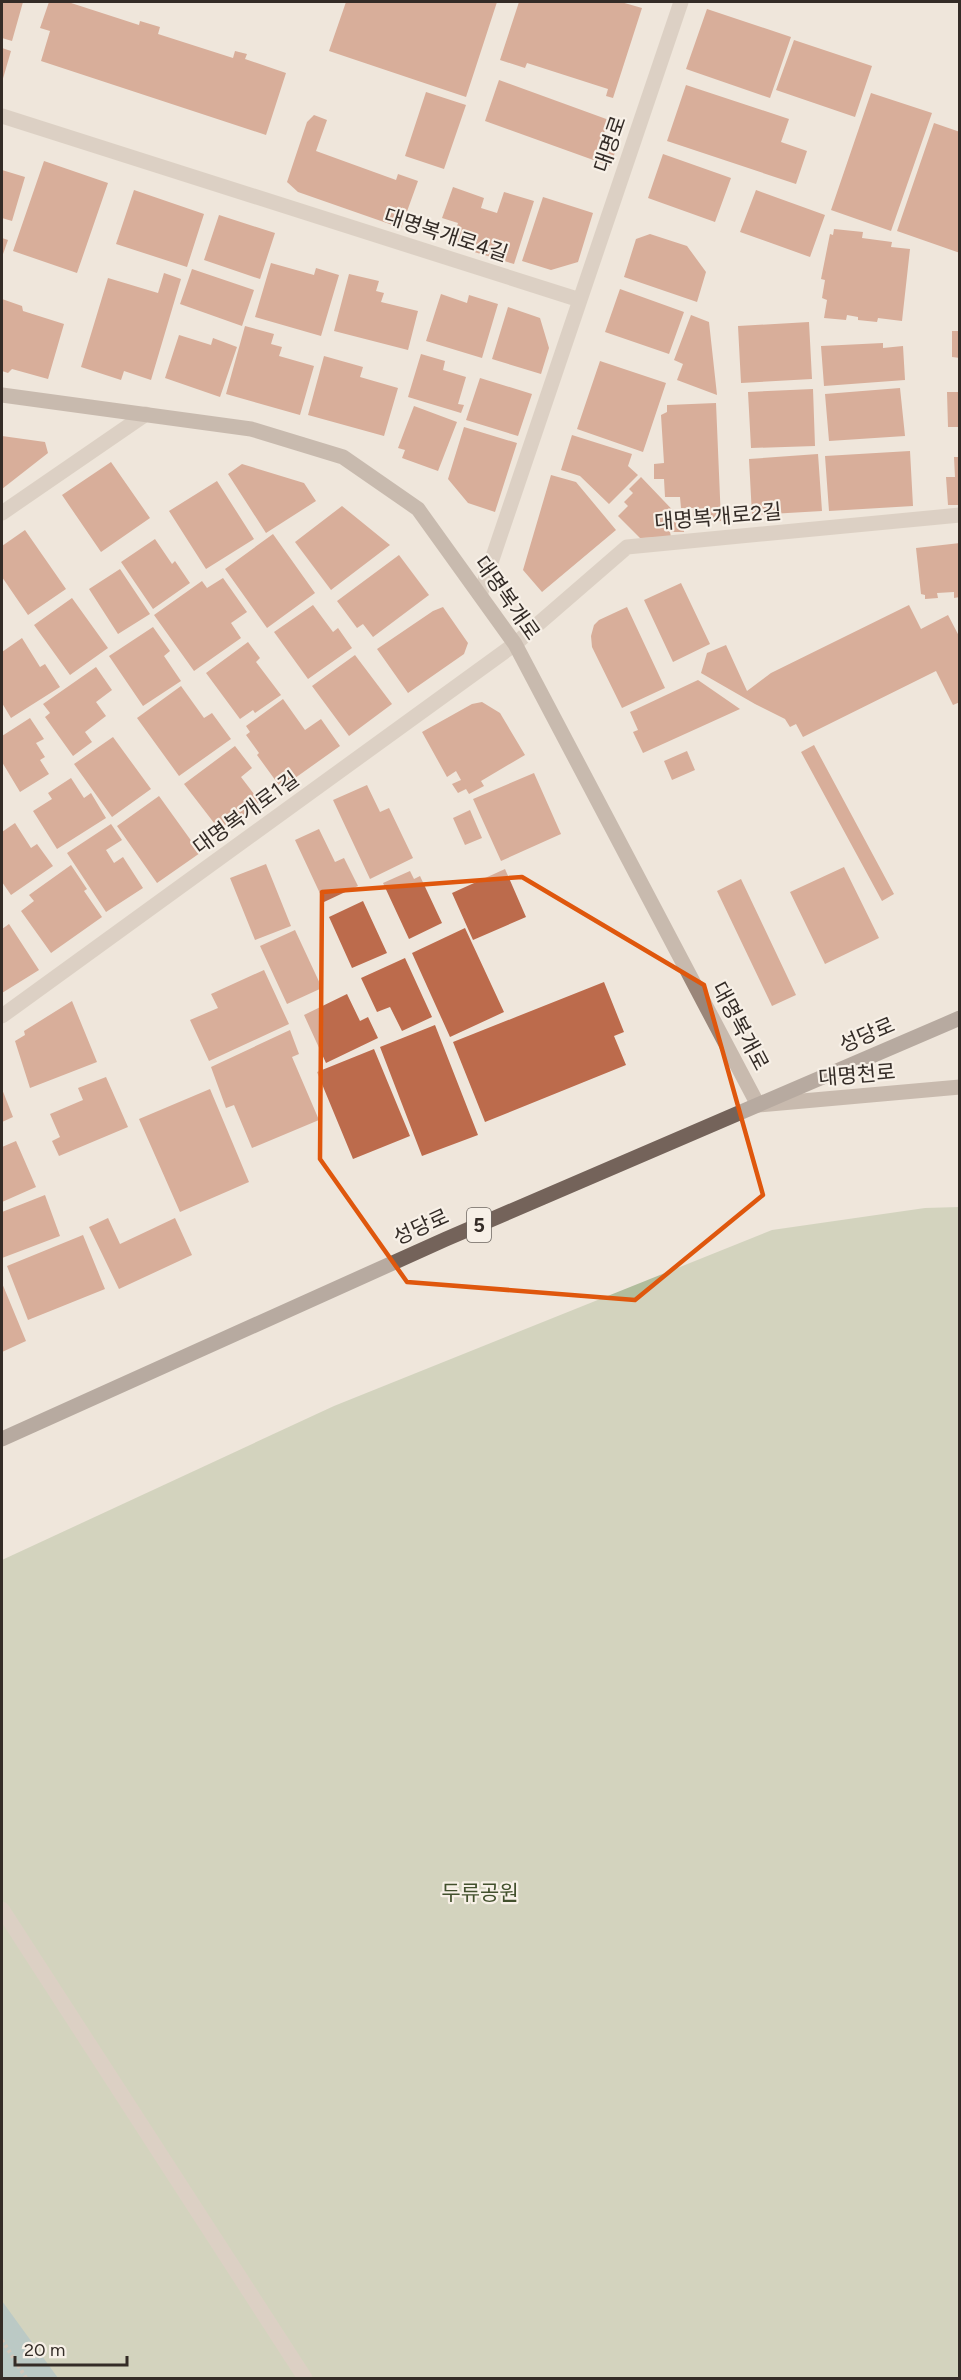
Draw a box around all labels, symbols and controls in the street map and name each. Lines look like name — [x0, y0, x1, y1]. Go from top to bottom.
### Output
street label: 대명로 — [588, 112, 631, 175]
street label: 대명복개로4길 — [381, 203, 511, 266]
street label: 대명복개로2길 — [653, 498, 783, 535]
street label: 대명복개로 — [469, 551, 545, 644]
street label: 대명복개로1길 — [188, 766, 303, 859]
street label: 대명복개로 — [707, 977, 774, 1074]
street label: 성당로 — [835, 1012, 898, 1057]
street label: 대명천로 — [817, 1059, 897, 1090]
street label: 성당로 — [389, 1203, 452, 1250]
road number: 5 — [467, 1208, 491, 1242]
park label: 두류공원 — [441, 1880, 519, 1905]
scale bar — [15, 2329, 128, 2367]
text: 20 m — [24, 2339, 65, 2361]

